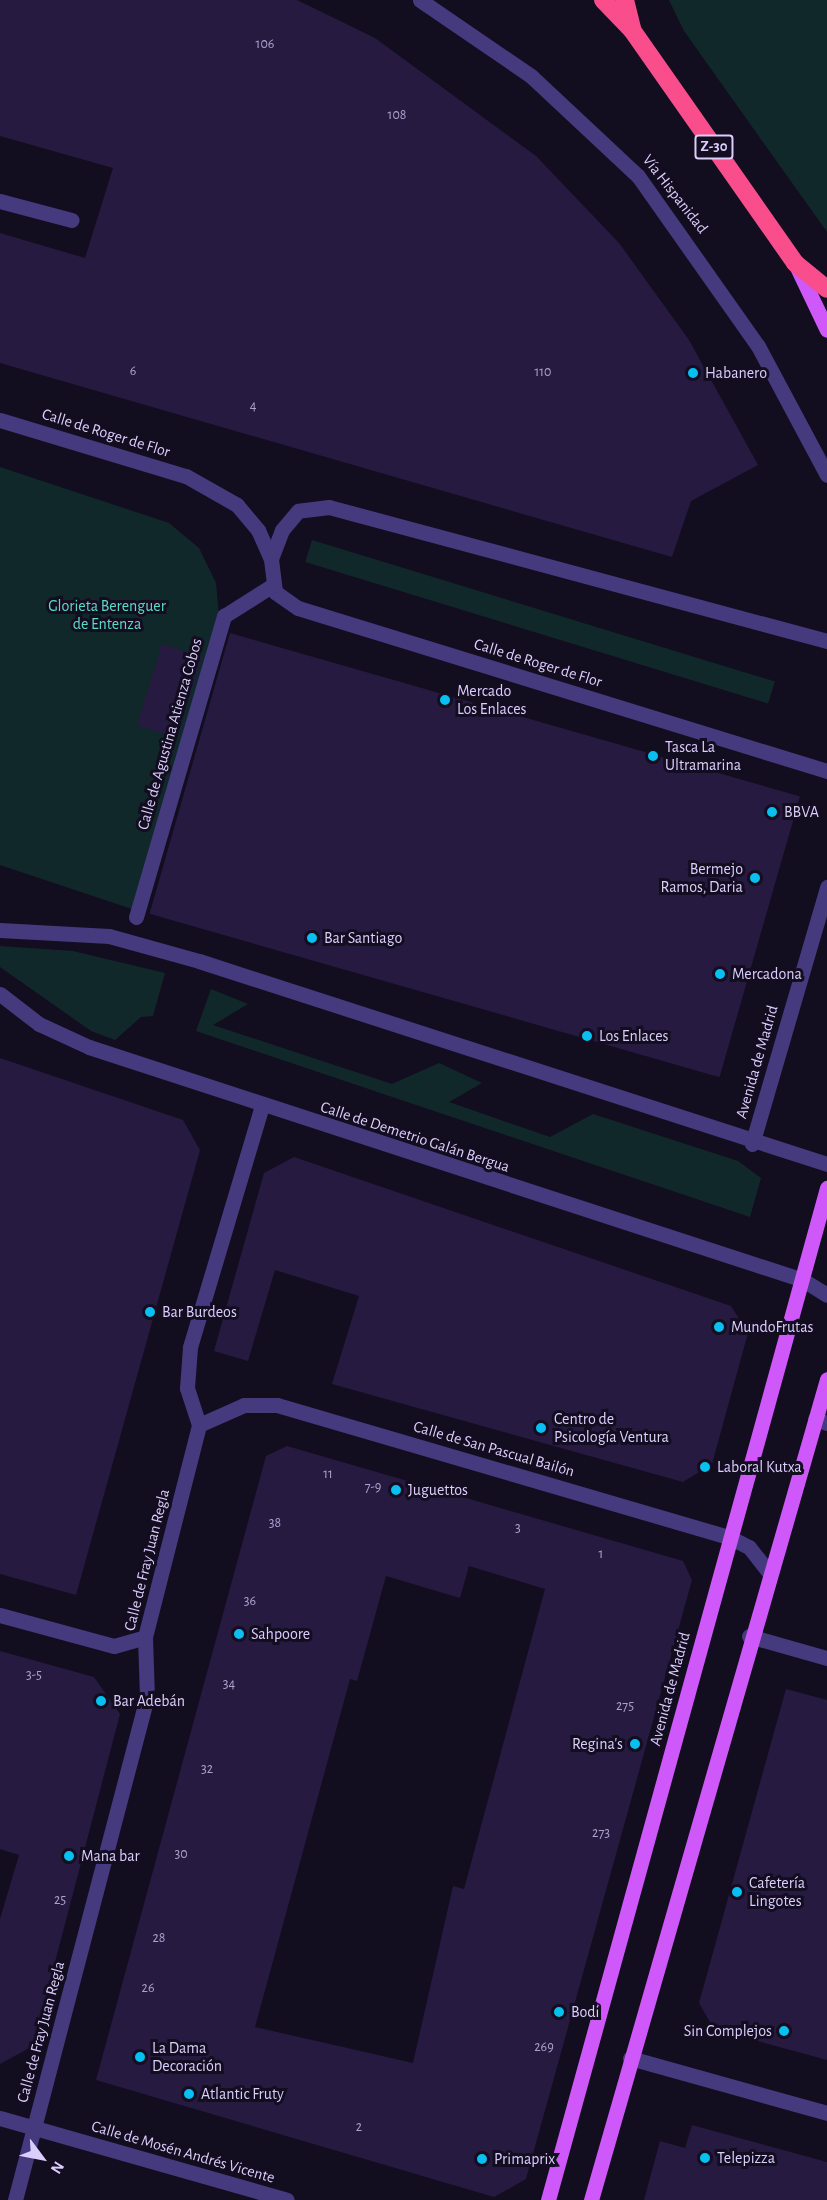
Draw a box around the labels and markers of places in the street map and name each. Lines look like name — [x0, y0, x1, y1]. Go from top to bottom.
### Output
place label: Habanero — [705, 363, 767, 383]
marker: Habanero — [686, 366, 700, 380]
place label: Mercado Los Enlaces — [457, 681, 526, 719]
marker: Mercado Los Enlaces — [438, 693, 452, 707]
place label: Tasca La Ultramarina — [665, 737, 741, 775]
marker: Tasca La Ultramarina — [646, 749, 660, 763]
place label: BBVA — [784, 802, 819, 822]
marker: BBVA — [765, 805, 779, 819]
place label: Bermejo Ramos, Daria — [661, 859, 743, 897]
marker: Bermejo Ramos, Daria — [748, 871, 762, 885]
place label: Bar Santiago — [324, 928, 402, 948]
marker: Bar Santiago — [305, 931, 319, 945]
place label: Mercadona — [732, 964, 802, 984]
marker: Mercadona — [713, 967, 727, 981]
place label: Los Enlaces — [599, 1026, 668, 1046]
marker: Los Enlaces — [580, 1029, 594, 1043]
place label: Bar Burdeos — [162, 1302, 237, 1322]
marker: Bar Burdeos — [143, 1305, 157, 1319]
place label: MundoFrutas — [731, 1317, 813, 1337]
marker: MundoFrutas — [712, 1320, 726, 1334]
place label: Centro de Psicología Ventura — [554, 1409, 669, 1447]
marker: Centro de Psicología Ventura — [532, 1419, 550, 1437]
place label: Laboral Kutxa — [717, 1457, 802, 1477]
marker: Laboral Kutxa — [698, 1460, 712, 1474]
place label: Juguettos — [408, 1480, 468, 1500]
marker: Juguettos — [389, 1483, 403, 1497]
place label: Sahpoore — [251, 1624, 310, 1644]
marker: Sahpoore — [232, 1627, 246, 1641]
place label: Bar Adebán — [113, 1691, 185, 1711]
marker: Bar Adebán — [94, 1694, 108, 1708]
place label: Regina's — [572, 1734, 623, 1754]
marker: Regina's — [628, 1737, 642, 1751]
place label: Mana bar — [81, 1846, 140, 1866]
marker: Mana bar — [62, 1849, 76, 1863]
place label: Cafetería Lingotes — [749, 1873, 805, 1911]
marker: Cafetería Lingotes — [730, 1885, 744, 1899]
place label: Bodi — [571, 2002, 599, 2022]
marker: Bodi — [552, 2005, 566, 2019]
place label: Sin Complejos — [684, 2021, 772, 2041]
marker: Sin Complejos — [777, 2024, 791, 2038]
place label: La Dama Decoración — [152, 2038, 222, 2076]
marker: La Dama Decoración — [133, 2050, 147, 2064]
place label: Atlantic Fruty — [201, 2084, 284, 2104]
marker: Atlantic Fruty — [182, 2087, 196, 2101]
place label: Telepizza — [717, 2148, 775, 2168]
place label: Primaprix — [494, 2149, 555, 2169]
marker: Telepizza — [698, 2151, 712, 2165]
marker: Primaprix — [475, 2152, 489, 2166]

